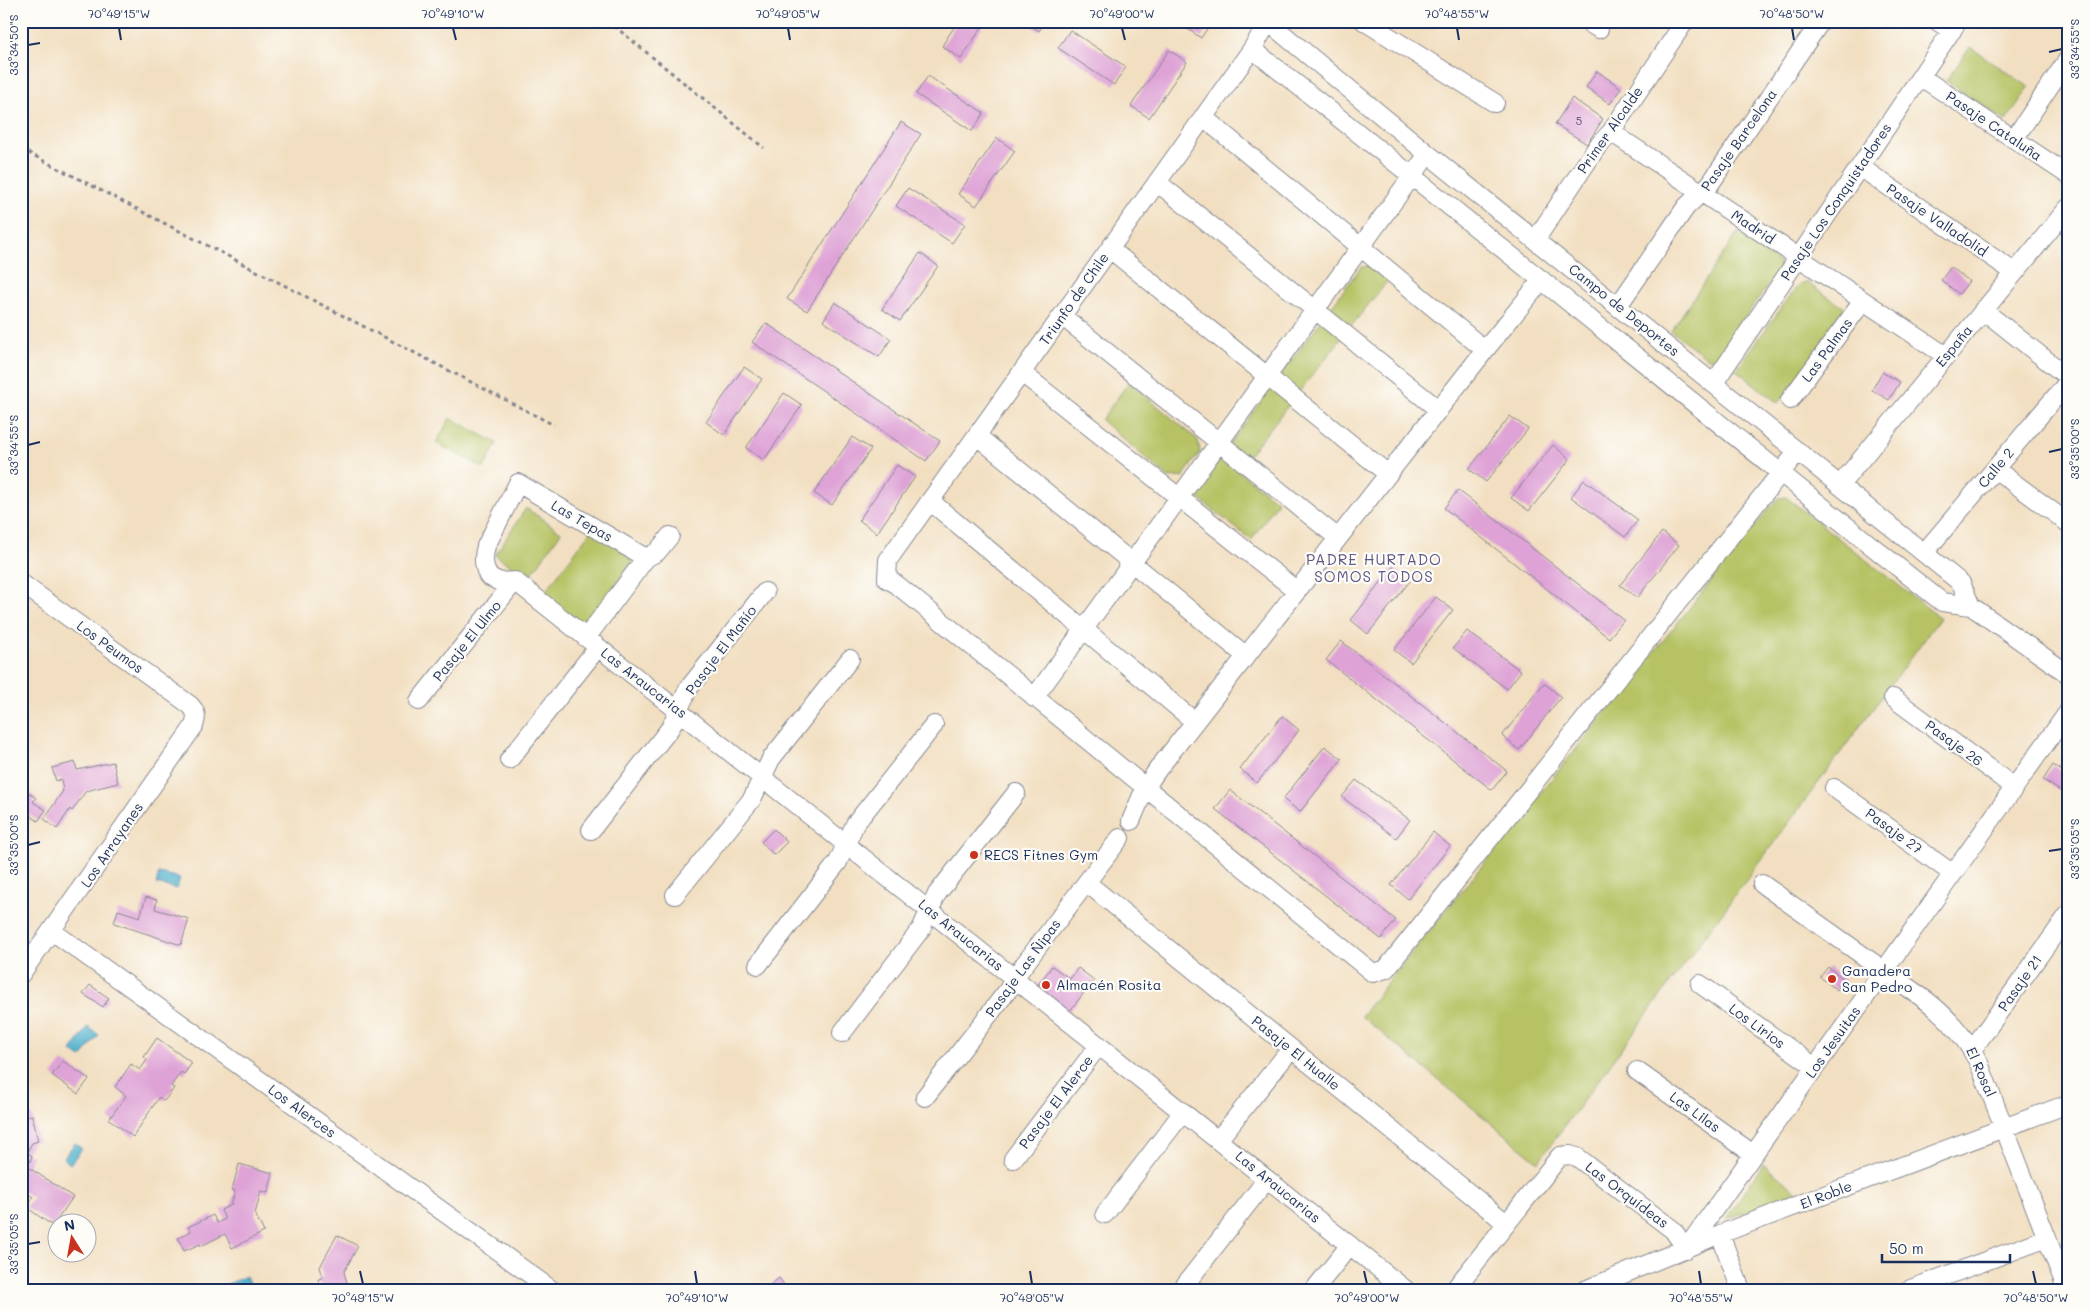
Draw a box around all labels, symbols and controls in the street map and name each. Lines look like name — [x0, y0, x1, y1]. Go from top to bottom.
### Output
text: 70°49'15"W — [88, 5, 150, 21]
text: 70°49'10"W — [421, 5, 485, 21]
text: 70°49'05"W — [756, 5, 820, 21]
text: 70°49'00"W — [1089, 5, 1155, 21]
text: 70°48'55"W — [1425, 5, 1489, 21]
text: 70°48'50"W — [1760, 5, 1824, 21]
text: 33°34'50"S — [5, 14, 21, 75]
text: 33°34'55"S — [2066, 19, 2082, 79]
street label: Primer Alcalde — [1572, 82, 1647, 177]
street label: Pasaje Barcelona — [1696, 85, 1781, 194]
street label: Pasaje Cataluña — [1943, 86, 2046, 165]
house number: 5 — [1576, 113, 1582, 128]
street label: Pasaje Los Conquistadores — [1776, 119, 1895, 284]
street label: Pasaje Valladolid — [1883, 179, 1992, 261]
street label: Madrid — [1728, 205, 1779, 248]
street label: Triunfo de Chile — [1035, 249, 1113, 349]
street label: Campo de Deportes — [1565, 259, 1684, 360]
street label: Las Palmas — [1797, 314, 1856, 386]
street label: España — [1931, 321, 1976, 371]
text: 33°34'55"S — [5, 415, 21, 475]
text: 33°35'00"S — [2066, 418, 2082, 480]
street label: Calle 2 — [1973, 444, 2018, 492]
street label: Las Tepas — [548, 495, 616, 546]
district label: PADRE HURTADO SOMOS TODOS — [1306, 549, 1442, 586]
street label: Pasaje El Ulmo — [428, 596, 505, 685]
street label: Pasaje El Mañío — [681, 601, 760, 698]
street label: Los Peumos — [73, 616, 147, 677]
street label: Las Araucarias — [597, 643, 691, 722]
street label: Pasaje 26 — [1922, 715, 1987, 770]
street label: Los Arrayanes — [76, 799, 147, 891]
street label: Pasaje 27 — [1862, 803, 1927, 858]
text: 33°35'00"S — [5, 814, 21, 876]
text: 33°35'05"S — [2066, 818, 2082, 879]
place label: RECS Fitnes Gym — [984, 845, 1098, 864]
marker: RECS Fitnes Gym — [968, 849, 980, 861]
street label: Las Araucarias — [915, 894, 1008, 975]
street label: Pasaje Las Ñipas — [981, 915, 1065, 1021]
street label: Pasaje 21 — [1993, 951, 2046, 1015]
place label: Ganadera San Pedro — [1842, 961, 1912, 996]
marker: Ganadera San Pedro — [1826, 973, 1838, 985]
place label: Almacén Rosita — [1056, 975, 1161, 994]
marker: Almacén Rosita — [1040, 979, 1052, 991]
street label: Los Lirios — [1725, 999, 1789, 1052]
street label: Los Jesuitas — [1801, 1002, 1864, 1081]
street label: Pasaje El Hualle — [1248, 1011, 1345, 1094]
street label: El Rosal — [1962, 1044, 2001, 1100]
street label: Pasaje El Alerce — [1014, 1051, 1097, 1152]
street label: Los Alerces — [265, 1080, 340, 1142]
street label: Las Lilas — [1666, 1087, 1724, 1136]
street label: Las Araucarias — [1232, 1146, 1325, 1227]
street label: Las Orquídeas — [1582, 1157, 1673, 1232]
street label: El Roble — [1797, 1176, 1855, 1213]
text: 33°35'05"S — [5, 1213, 21, 1274]
north arrow — [48, 1214, 98, 1264]
text: N — [62, 1214, 76, 1235]
scale bar — [1882, 1231, 2009, 1263]
text: 50 m — [1889, 1238, 1924, 1258]
text: 70°49'15"W — [332, 1289, 394, 1305]
text: 70°49'10"W — [665, 1289, 729, 1305]
text: 70°49'05"W — [1000, 1289, 1064, 1305]
text: 70°49'00"W — [1334, 1289, 1400, 1305]
text: 70°48'55"W — [1669, 1289, 1733, 1305]
text: 70°48'50"W — [2004, 1289, 2068, 1305]

